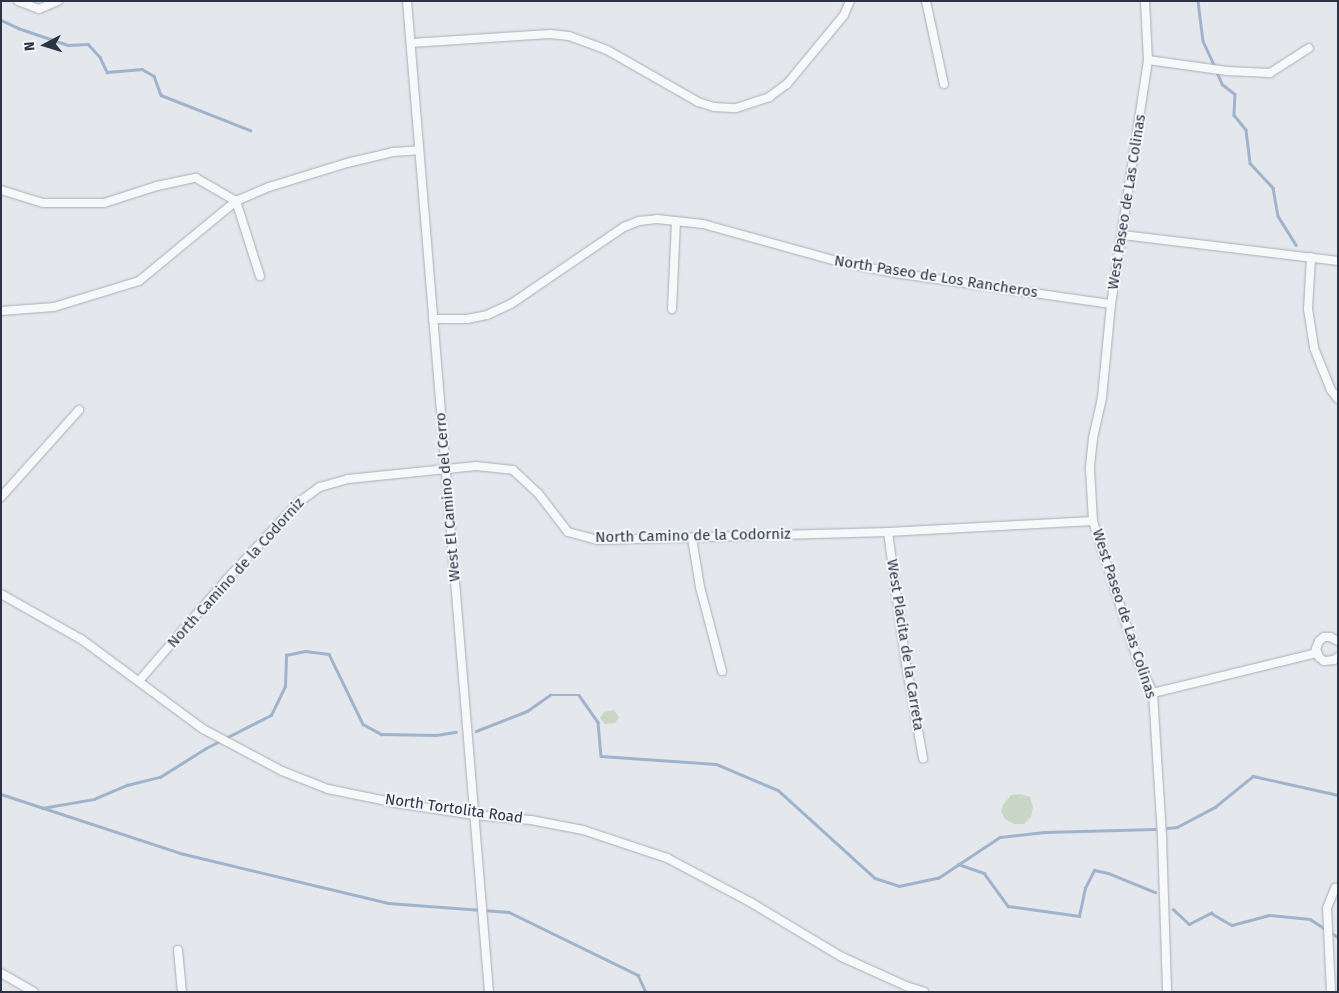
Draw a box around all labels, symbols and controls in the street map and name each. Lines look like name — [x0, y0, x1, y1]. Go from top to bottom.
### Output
north arrow — [20, 20, 70, 70]
text: N — [21, 41, 38, 52]
street label: West Paseo de Las Colinas — [1104, 113, 1150, 291]
street label: North Paseo de Los Rancheros — [833, 252, 1039, 302]
street label: West El Camino del Cerro — [432, 412, 464, 582]
street label: North Camino de la Codorniz — [164, 494, 308, 652]
street label: North Camino de la Codorniz — [595, 525, 791, 547]
street label: West Paseo de Las Colinas — [1088, 527, 1160, 701]
street label: West Placita de la Carreta — [883, 558, 927, 732]
street label: North Tortolita Road — [384, 790, 524, 828]

